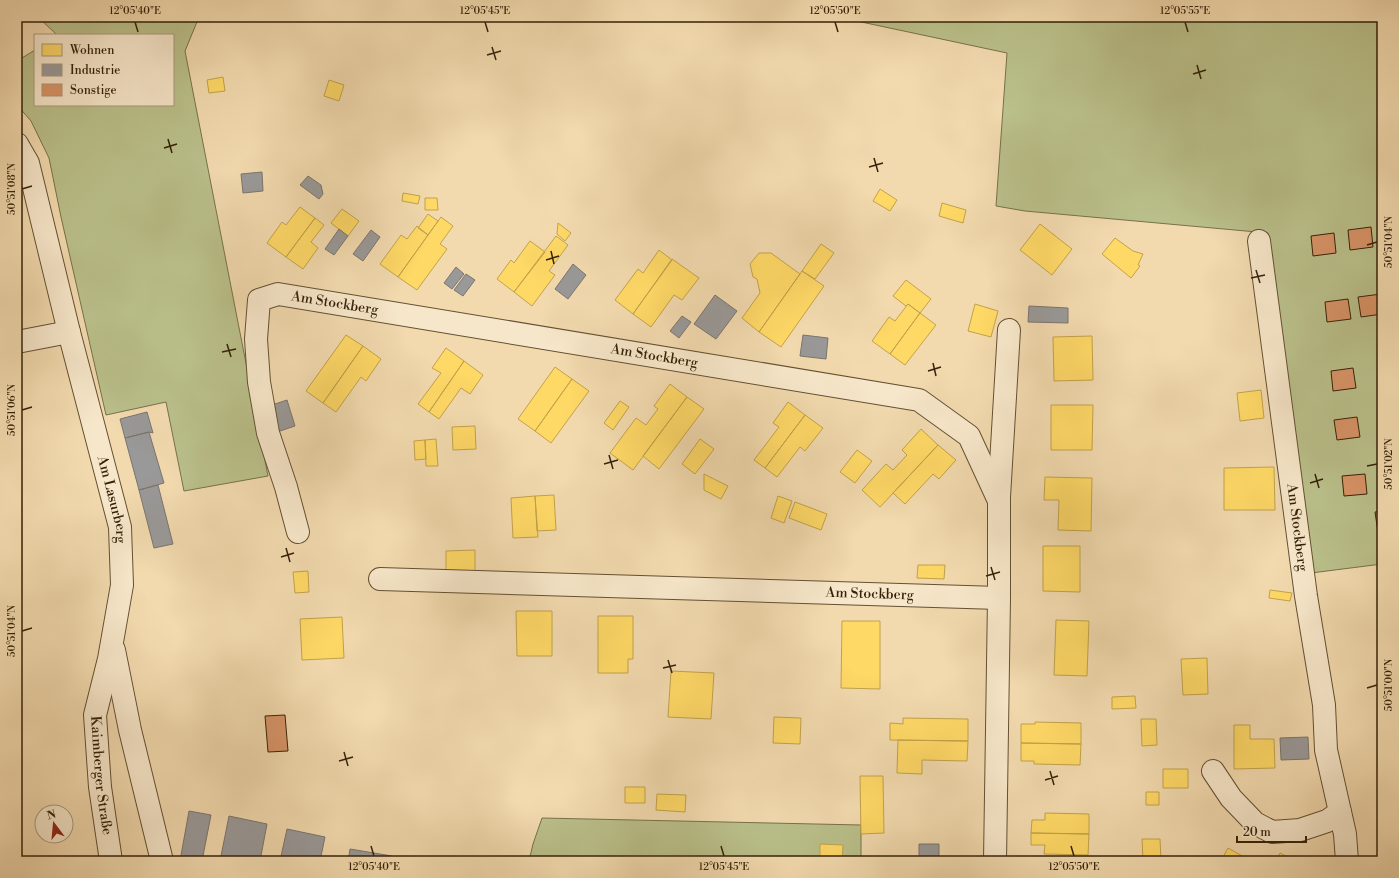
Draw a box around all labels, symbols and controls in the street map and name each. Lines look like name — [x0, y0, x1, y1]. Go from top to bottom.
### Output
text: 12°05'40"E — [109, 5, 161, 17]
text: 12°05'45"E — [460, 5, 510, 17]
text: 12°05'50"E — [809, 5, 861, 17]
text: 12°05'55"E — [1160, 5, 1210, 17]
legend — [34, 34, 174, 106]
text: Wohnen — [69, 43, 114, 58]
text: Industrie — [70, 63, 120, 78]
text: Sonstige — [70, 83, 116, 98]
text: 50°51'08"N — [6, 162, 18, 215]
text: 50°51'04"N — [1383, 216, 1395, 268]
street label: Am Stockberg — [289, 287, 380, 320]
street label: Am Stockberg — [609, 340, 700, 372]
text: 50°51'06"N — [6, 383, 18, 436]
text: 50°51'02"N — [1383, 438, 1395, 490]
street label: Am Lasurberg — [93, 453, 130, 544]
street label: Am Stockberg — [1282, 482, 1312, 573]
street label: Am Stockberg — [824, 584, 915, 604]
text: 50°51'04"N — [6, 605, 18, 657]
text: 50°51'00"N — [1383, 658, 1395, 711]
street label: Kaimberger Straße — [86, 715, 116, 836]
north arrow — [34, 804, 74, 844]
text: N — [45, 807, 58, 823]
scale bar — [1237, 818, 1306, 844]
text: 20 m — [1243, 825, 1271, 840]
text: 12°05'40"E — [348, 861, 400, 873]
text: 12°05'45"E — [699, 861, 749, 873]
text: 12°05'50"E — [1048, 861, 1100, 873]

